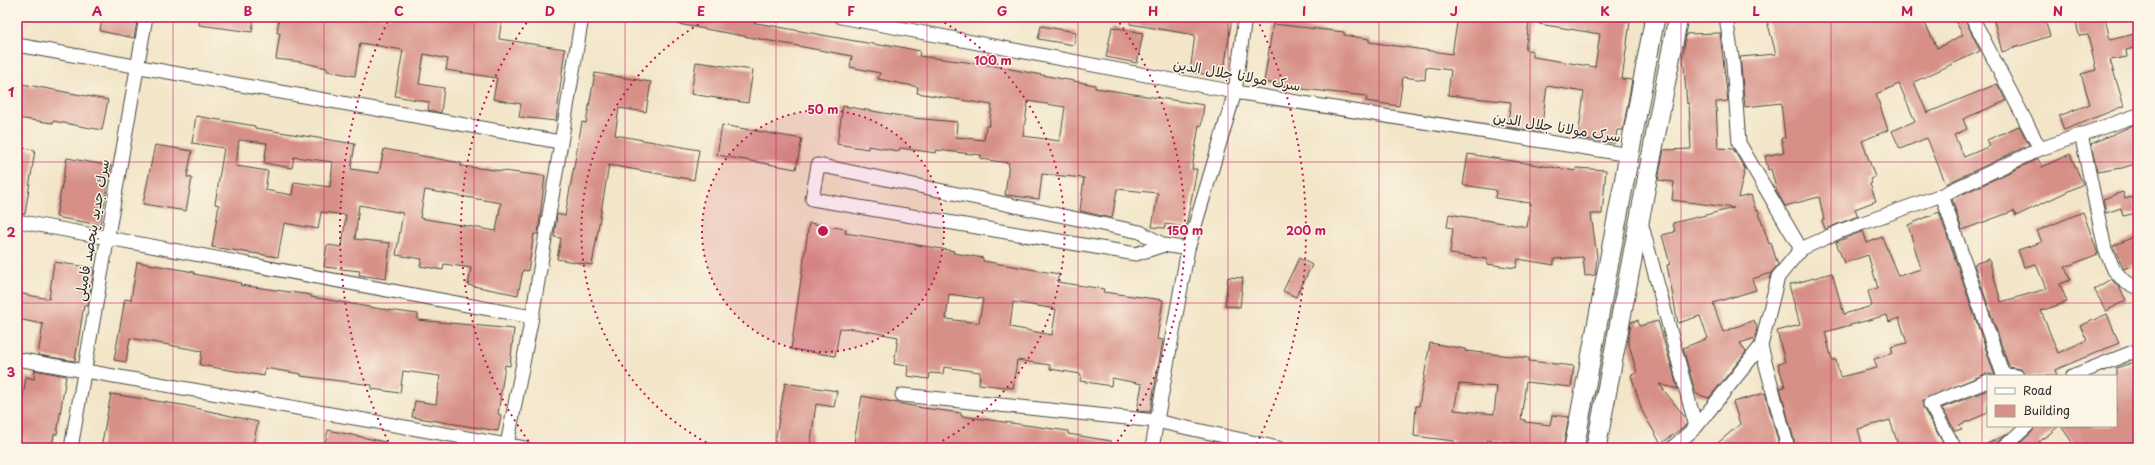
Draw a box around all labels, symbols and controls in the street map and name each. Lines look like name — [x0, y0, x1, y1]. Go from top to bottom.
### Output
text: A — [92, 1, 102, 20]
text: B — [244, 1, 253, 20]
text: C — [394, 1, 404, 20]
text: D — [545, 1, 555, 20]
text: E — [697, 1, 705, 20]
text: F — [847, 1, 855, 20]
text: G — [997, 1, 1007, 20]
text: H — [1148, 1, 1158, 20]
text: I — [1302, 1, 1306, 20]
text: J — [1450, 1, 1458, 20]
text: K — [1600, 1, 1610, 20]
text: L — [1752, 1, 1760, 20]
text: M — [1901, 1, 1913, 20]
text: N — [2053, 1, 2063, 20]
text: 100 m — [974, 51, 1012, 69]
street label: سرک مولانا جلال الدین — [1172, 53, 1303, 96]
text: 1 — [8, 82, 14, 101]
text: 50 m — [807, 100, 839, 118]
street label: سرک مولانا جلال الدین — [1492, 106, 1623, 147]
street label: سرك جدید پنجصد فامیلی — [69, 157, 114, 303]
text: 150 m — [1167, 221, 1203, 239]
text: 200 m — [1286, 221, 1326, 239]
text: 2 — [6, 222, 16, 241]
centre of rings — [816, 224, 830, 238]
text: 3 — [7, 362, 16, 381]
legend — [1987, 375, 2117, 427]
text: Road — [2023, 381, 2052, 399]
text: Building — [2023, 401, 2070, 419]

